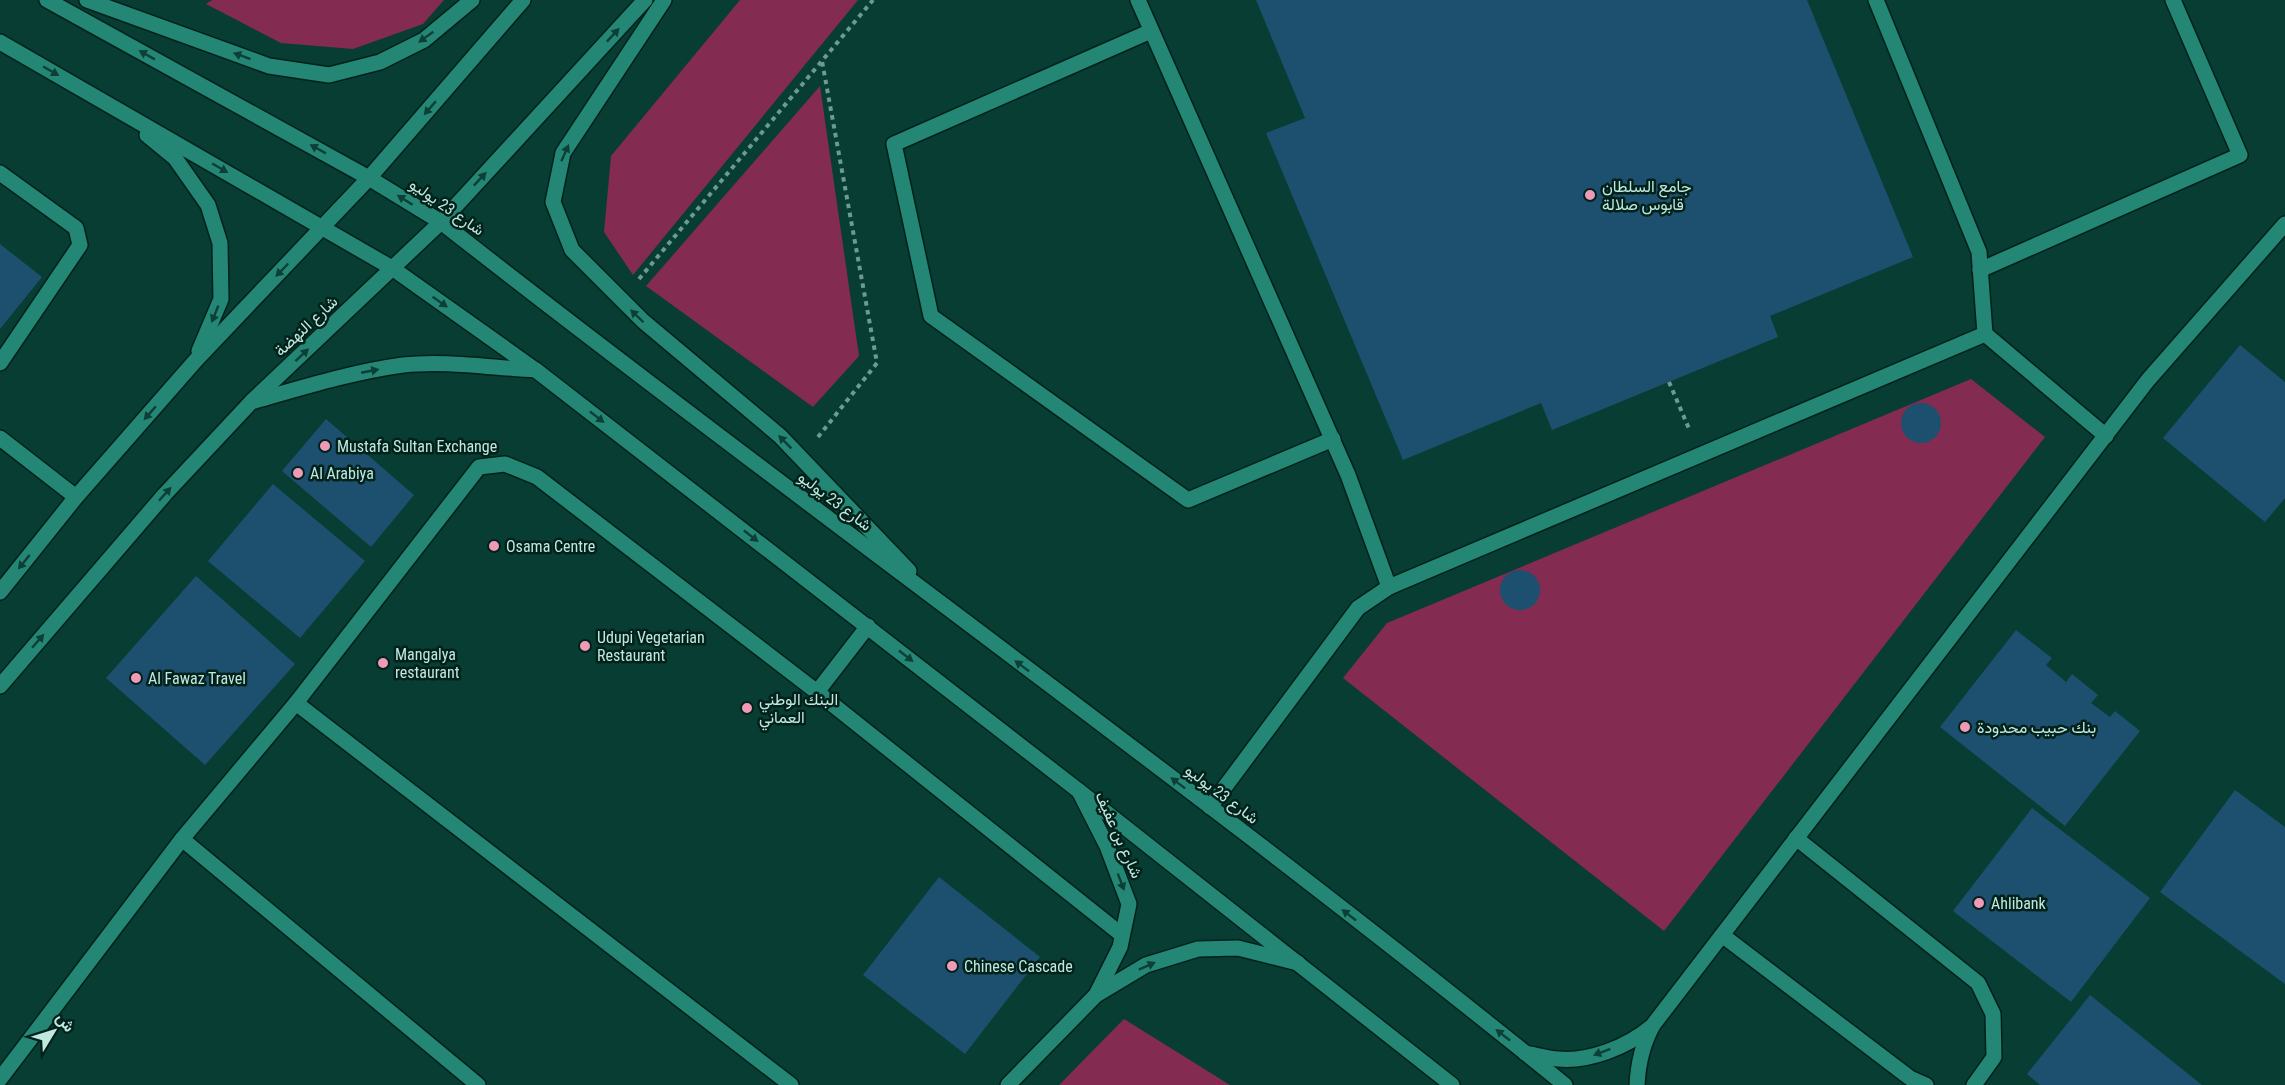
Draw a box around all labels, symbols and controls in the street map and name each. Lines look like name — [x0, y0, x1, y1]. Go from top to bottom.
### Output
one-way arrow — [605, 29, 619, 43]
one-way arrow — [419, 31, 435, 43]
one-way arrow — [138, 50, 155, 60]
one-way arrow — [233, 51, 251, 61]
one-way arrow — [43, 66, 59, 77]
one-way arrow — [423, 100, 436, 116]
one-way arrow — [560, 143, 570, 161]
one-way arrow — [309, 144, 326, 154]
one-way arrow — [212, 163, 228, 174]
one-way arrow — [473, 171, 487, 186]
street label: شارع 23 يوليو — [405, 174, 488, 241]
place label: جامع السلطان قابوس صلالة — [1602, 177, 1692, 215]
marker: جامع السلطان قابوس صلالة — [1583, 188, 1597, 202]
one-way arrow — [397, 194, 413, 205]
one-way arrow — [276, 262, 290, 276]
street label: شارع النهضة — [270, 292, 343, 362]
one-way arrow — [431, 296, 447, 308]
one-way arrow — [210, 305, 220, 323]
one-way arrow — [631, 309, 645, 323]
one-way arrow — [294, 349, 309, 362]
one-way arrow — [361, 366, 380, 375]
one-way arrow — [143, 405, 156, 420]
one-way arrow — [589, 411, 605, 424]
one-way arrow — [779, 436, 793, 450]
place label: Mustafa Sultan Exchange — [337, 437, 497, 456]
marker: Mustafa Sultan Exchange — [318, 439, 332, 453]
place label: Al Arabiya — [310, 464, 374, 483]
marker: Al Arabiya — [291, 466, 305, 480]
street label: شارع 23 يوليو — [793, 467, 875, 536]
one-way arrow — [158, 486, 172, 501]
one-way arrow — [744, 530, 759, 542]
place label: Osama Centre — [506, 537, 595, 556]
marker: Osama Centre — [487, 539, 501, 553]
one-way arrow — [18, 554, 31, 570]
place label: Udupi Vegetarian Restaurant — [597, 628, 705, 665]
one-way arrow — [31, 634, 44, 649]
marker: Udupi Vegetarian Restaurant — [578, 639, 592, 653]
place label: Mangalya restaurant — [395, 645, 460, 682]
one-way arrow — [898, 649, 913, 661]
marker: Mangalya restaurant — [376, 656, 390, 670]
one-way arrow — [1015, 660, 1031, 672]
place label: Al Fawaz Travel — [148, 669, 246, 688]
marker: Al Fawaz Travel — [129, 671, 143, 685]
place label: البنك الوطني العماني — [759, 690, 838, 731]
marker: البنك الوطني العماني — [740, 701, 754, 715]
place label: بنك حبيب محدودة — [1977, 718, 2096, 738]
marker: بنك حبيب محدودة — [1958, 720, 1972, 734]
street label: شارع 23 يوليو — [1180, 760, 1262, 829]
one-way arrow — [1170, 777, 1186, 790]
street label: شارع بن عفيف — [1090, 789, 1147, 882]
one-way arrow — [1117, 873, 1126, 891]
place label: Ahlibank — [1991, 894, 2047, 913]
marker: Ahlibank — [1972, 896, 1986, 910]
one-way arrow — [1341, 910, 1356, 922]
place label: Chinese Cascade — [964, 957, 1073, 976]
marker: Chinese Cascade — [945, 959, 959, 973]
one-way arrow — [1138, 961, 1156, 970]
north arrow — [24, 1001, 84, 1061]
text: ش — [52, 1009, 79, 1036]
one-way arrow — [1495, 1030, 1510, 1042]
one-way arrow — [1593, 1048, 1611, 1057]

